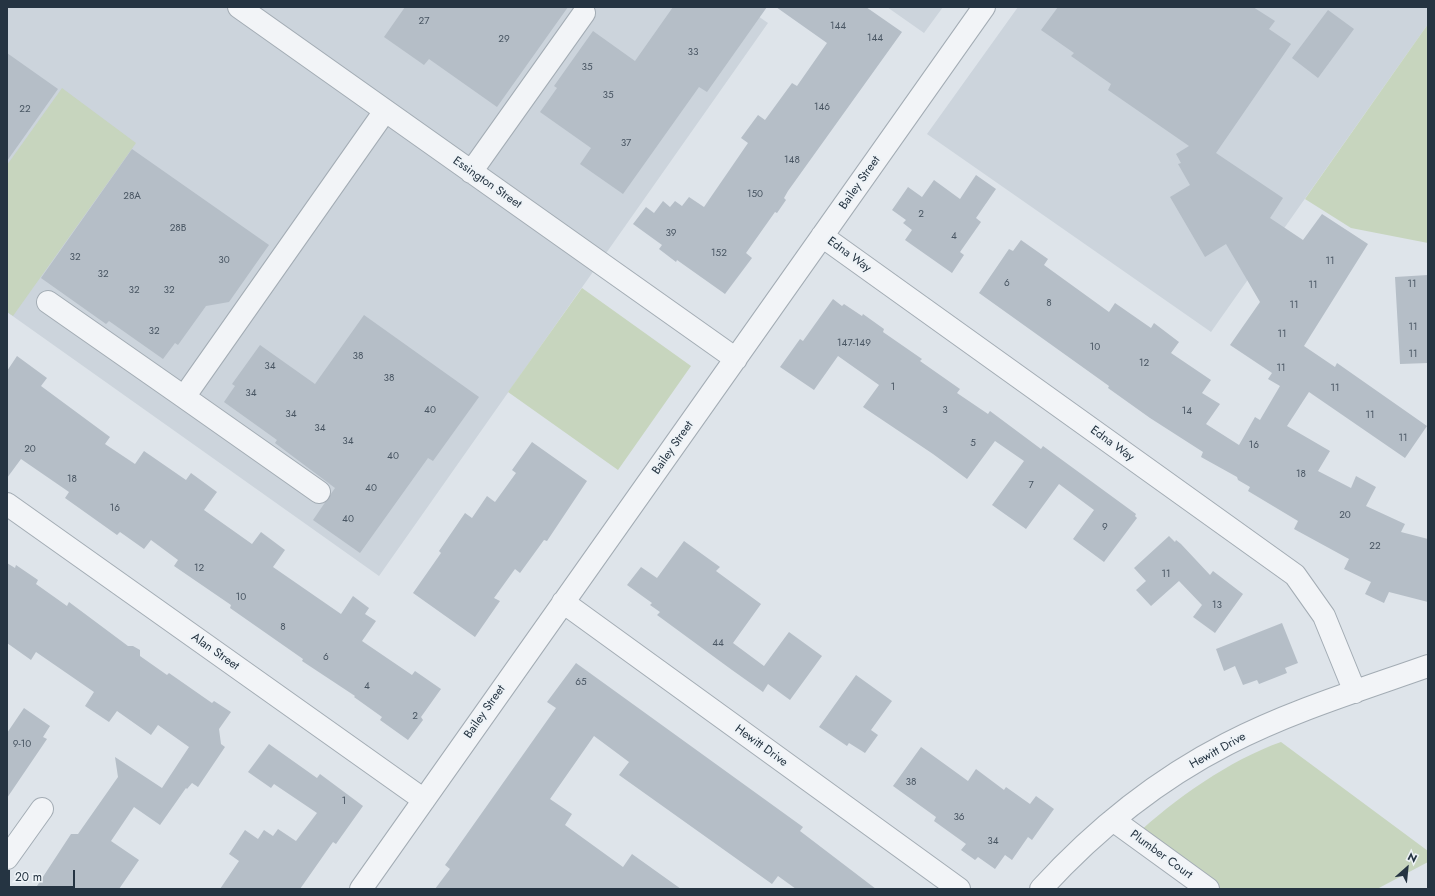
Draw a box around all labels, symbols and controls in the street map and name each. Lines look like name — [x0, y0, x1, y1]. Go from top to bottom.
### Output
house number: 27 — [419, 16, 429, 28]
house number: 144 — [830, 21, 846, 33]
house number: 144 — [867, 33, 883, 45]
house number: 29 — [498, 34, 510, 46]
house number: 33 — [688, 47, 698, 59]
house number: 35 — [581, 62, 593, 74]
house number: 35 — [602, 90, 614, 102]
house number: 146 — [814, 102, 830, 114]
house number: 22 — [19, 104, 31, 116]
house number: 37 — [621, 138, 631, 150]
street label: Essington Street — [450, 154, 524, 212]
street label: Bailey Street — [836, 154, 884, 212]
house number: 148 — [784, 155, 800, 167]
house number: 150 — [747, 189, 763, 201]
house number: 28A — [123, 191, 141, 203]
house number: 2 — [918, 209, 924, 221]
house number: 28B — [170, 223, 186, 235]
house number: 39 — [665, 228, 677, 240]
house number: 4 — [951, 231, 957, 243]
street label: Edna Way — [824, 234, 874, 276]
house number: 152 — [711, 248, 727, 260]
house number: 32 — [69, 252, 81, 264]
house number: 30 — [218, 255, 230, 267]
house number: 11 — [1326, 256, 1334, 268]
house number: 32 — [97, 269, 109, 281]
house number: 6 — [1004, 278, 1010, 290]
house number: 11 — [1408, 279, 1416, 291]
house number: 11 — [1309, 280, 1317, 292]
house number: 32 — [128, 285, 140, 297]
house number: 32 — [163, 285, 175, 297]
house number: 8 — [1046, 298, 1052, 310]
house number: 11 — [1290, 300, 1298, 312]
house number: 11 — [1409, 322, 1417, 334]
house number: 32 — [148, 326, 160, 338]
house number: 11 — [1278, 329, 1286, 341]
house number: 147-149 — [837, 338, 871, 350]
house number: 10 — [1090, 342, 1100, 354]
house number: 11 — [1409, 349, 1417, 361]
house number: 38 — [353, 351, 363, 363]
house number: 12 — [1139, 358, 1149, 370]
house number: 34 — [264, 361, 276, 373]
house number: 11 — [1277, 363, 1285, 375]
house number: 38 — [384, 373, 394, 385]
house number: 1 — [891, 382, 895, 394]
house number: 11 — [1331, 383, 1339, 395]
house number: 34 — [245, 388, 257, 400]
house number: 40 — [424, 405, 436, 417]
house number: 3 — [942, 405, 948, 417]
house number: 14 — [1182, 406, 1192, 418]
house number: 34 — [285, 409, 297, 421]
house number: 11 — [1366, 410, 1374, 422]
street label: Bailey Street — [649, 419, 697, 477]
house number: 34 — [314, 423, 326, 435]
street label: Edna Way — [1087, 423, 1137, 465]
house number: 11 — [1399, 433, 1407, 445]
house number: 34 — [342, 436, 354, 448]
house number: 5 — [970, 438, 976, 450]
house number: 16 — [1249, 440, 1259, 452]
house number: 20 — [24, 444, 36, 456]
house number: 40 — [387, 451, 399, 463]
house number: 18 — [1296, 469, 1306, 481]
house number: 18 — [67, 474, 77, 486]
house number: 7 — [1028, 480, 1034, 492]
house number: 40 — [365, 483, 377, 495]
house number: 16 — [110, 503, 120, 515]
house number: 20 — [1339, 510, 1351, 522]
house number: 40 — [342, 514, 354, 526]
house number: 9 — [1102, 522, 1108, 534]
house number: 22 — [1369, 541, 1381, 553]
house number: 12 — [194, 563, 204, 575]
house number: 11 — [1162, 569, 1170, 581]
house number: 10 — [236, 592, 246, 604]
house number: 13 — [1212, 600, 1222, 612]
house number: 8 — [280, 622, 286, 634]
street label: Alan Street — [188, 630, 242, 674]
house number: 44 — [712, 638, 724, 650]
house number: 6 — [323, 652, 329, 664]
house number: 65 — [575, 677, 587, 689]
house number: 4 — [364, 681, 370, 693]
street label: Bailey Street — [461, 683, 509, 741]
house number: 2 — [412, 711, 418, 723]
street label: Hewitt Drive — [732, 722, 790, 770]
street label: Hewitt Drive — [1187, 730, 1249, 772]
house number: 9-10 — [13, 739, 31, 751]
house number: 38 — [906, 777, 916, 789]
house number: 1 — [342, 796, 346, 808]
house number: 36 — [953, 812, 965, 824]
street label: Plumber Court — [1127, 827, 1195, 883]
house number: 34 — [987, 836, 999, 848]
north arrow — [1387, 848, 1427, 888]
text: N — [1405, 848, 1420, 866]
scale bar — [10, 862, 77, 888]
text: 20 m — [15, 868, 42, 886]

